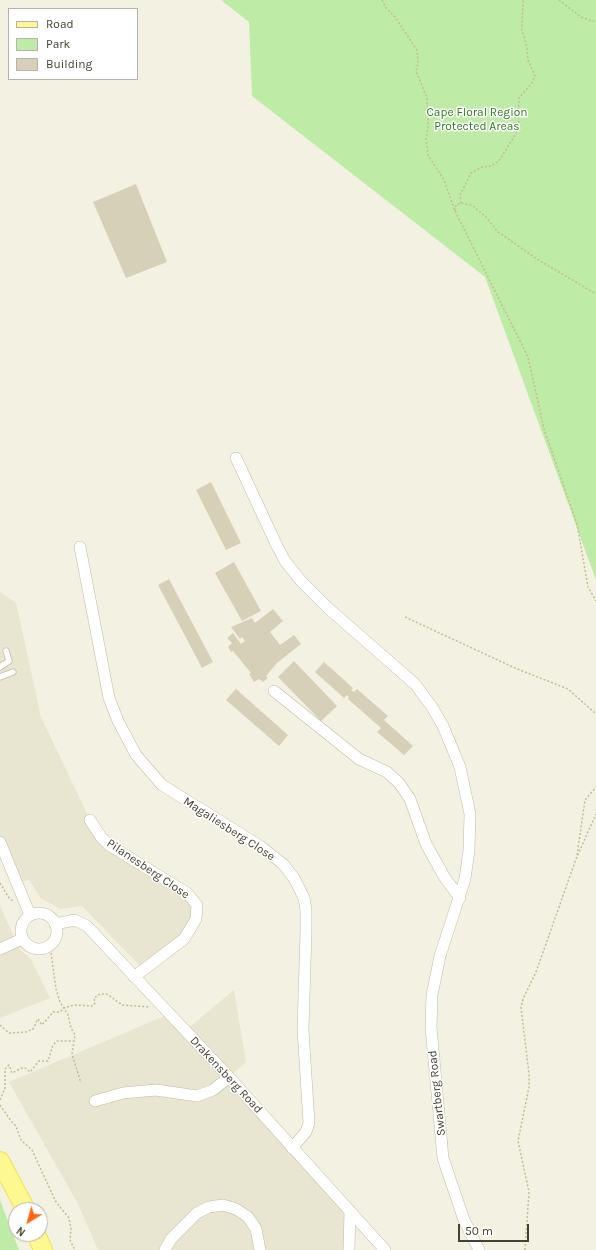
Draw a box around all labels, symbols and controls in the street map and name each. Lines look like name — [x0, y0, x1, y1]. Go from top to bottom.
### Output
legend — [8, 8, 138, 80]
text: Road — [46, 17, 74, 31]
text: Park — [46, 37, 70, 51]
text: Building — [46, 57, 92, 71]
park label: Cape Floral Region Protected Areas — [426, 106, 528, 134]
street label: Magaliesberg Close — [180, 794, 278, 864]
street label: Pilanesberg Close — [104, 836, 192, 902]
street label: Drakensberg Road — [187, 1034, 265, 1116]
street label: Swartberg Road — [425, 1049, 449, 1137]
north arrow — [8, 1202, 48, 1242]
scale bar — [460, 1216, 531, 1242]
text: N — [14, 1224, 28, 1239]
text: 50 m — [465, 1224, 493, 1238]

